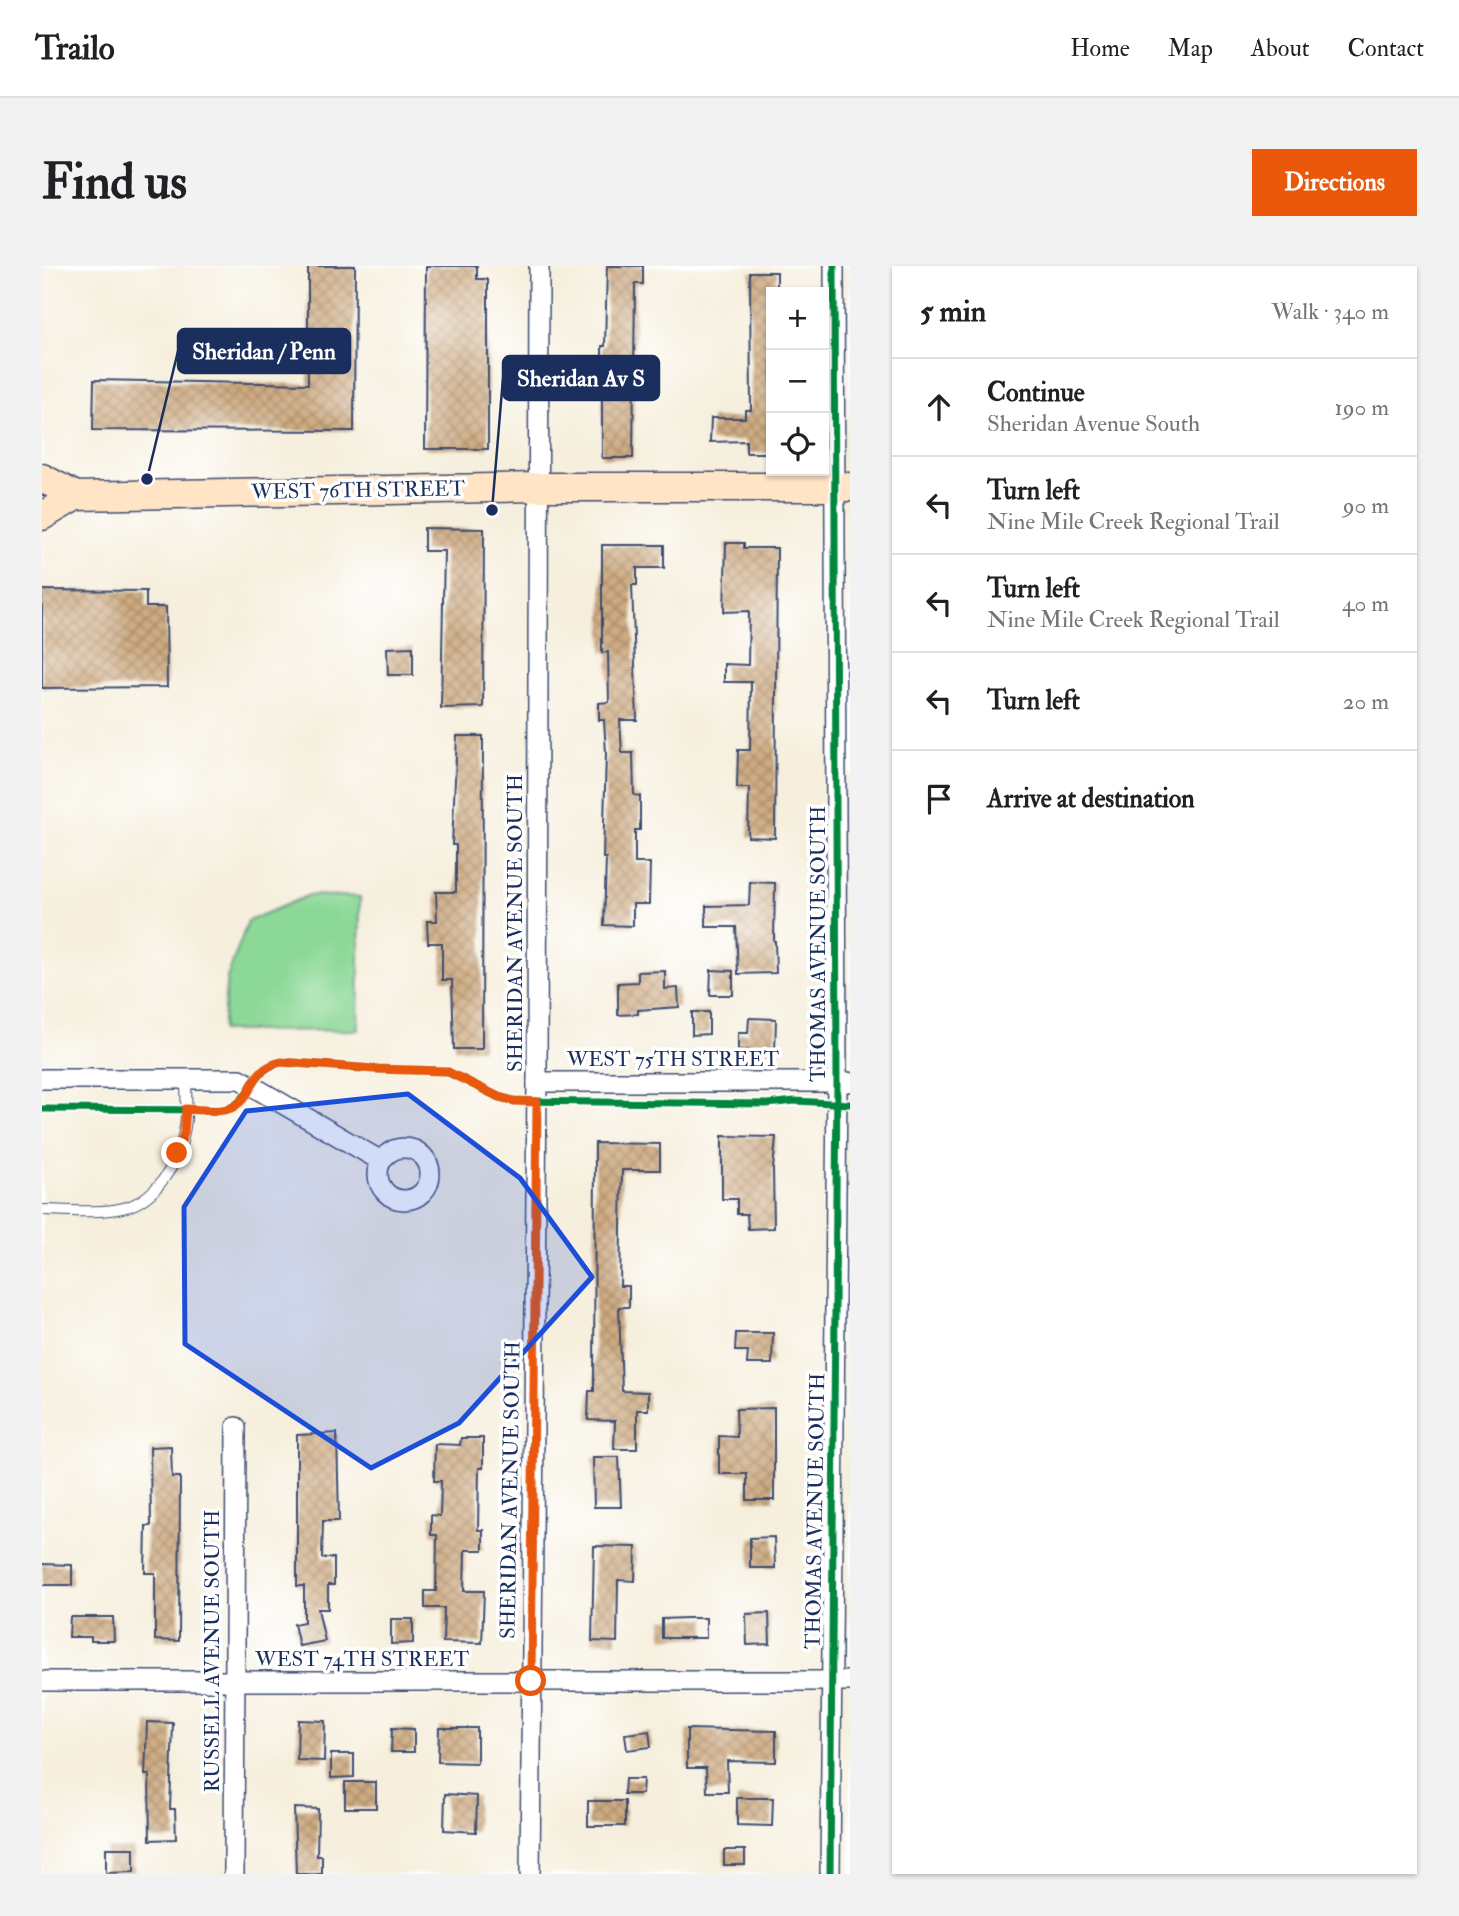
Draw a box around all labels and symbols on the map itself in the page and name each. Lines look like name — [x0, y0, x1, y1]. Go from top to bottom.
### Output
callout: Sheridan / Penn — [178, 329, 350, 373]
text: Sheridan / Penn — [192, 337, 336, 366]
callout: Sheridan Av S — [503, 356, 659, 400]
text: Sheridan Av S — [517, 364, 645, 393]
street label: WEST 76TH STREET — [250, 475, 466, 506]
street label: SHERIDAN AVENUE SOUTH — [502, 774, 529, 1072]
street label: THOMAS AVENUE SOUTH — [805, 806, 832, 1082]
street label: WEST 75TH STREET — [566, 1046, 780, 1073]
route end — [161, 1137, 192, 1168]
street label: SHERIDAN AVENUE SOUTH — [494, 1341, 527, 1639]
street label: THOMAS AVENUE SOUTH — [800, 1373, 831, 1649]
street label: RUSSELL AVENUE SOUTH — [199, 1510, 226, 1792]
street label: WEST 74TH STREET — [254, 1646, 469, 1673]
route start — [515, 1665, 546, 1696]

